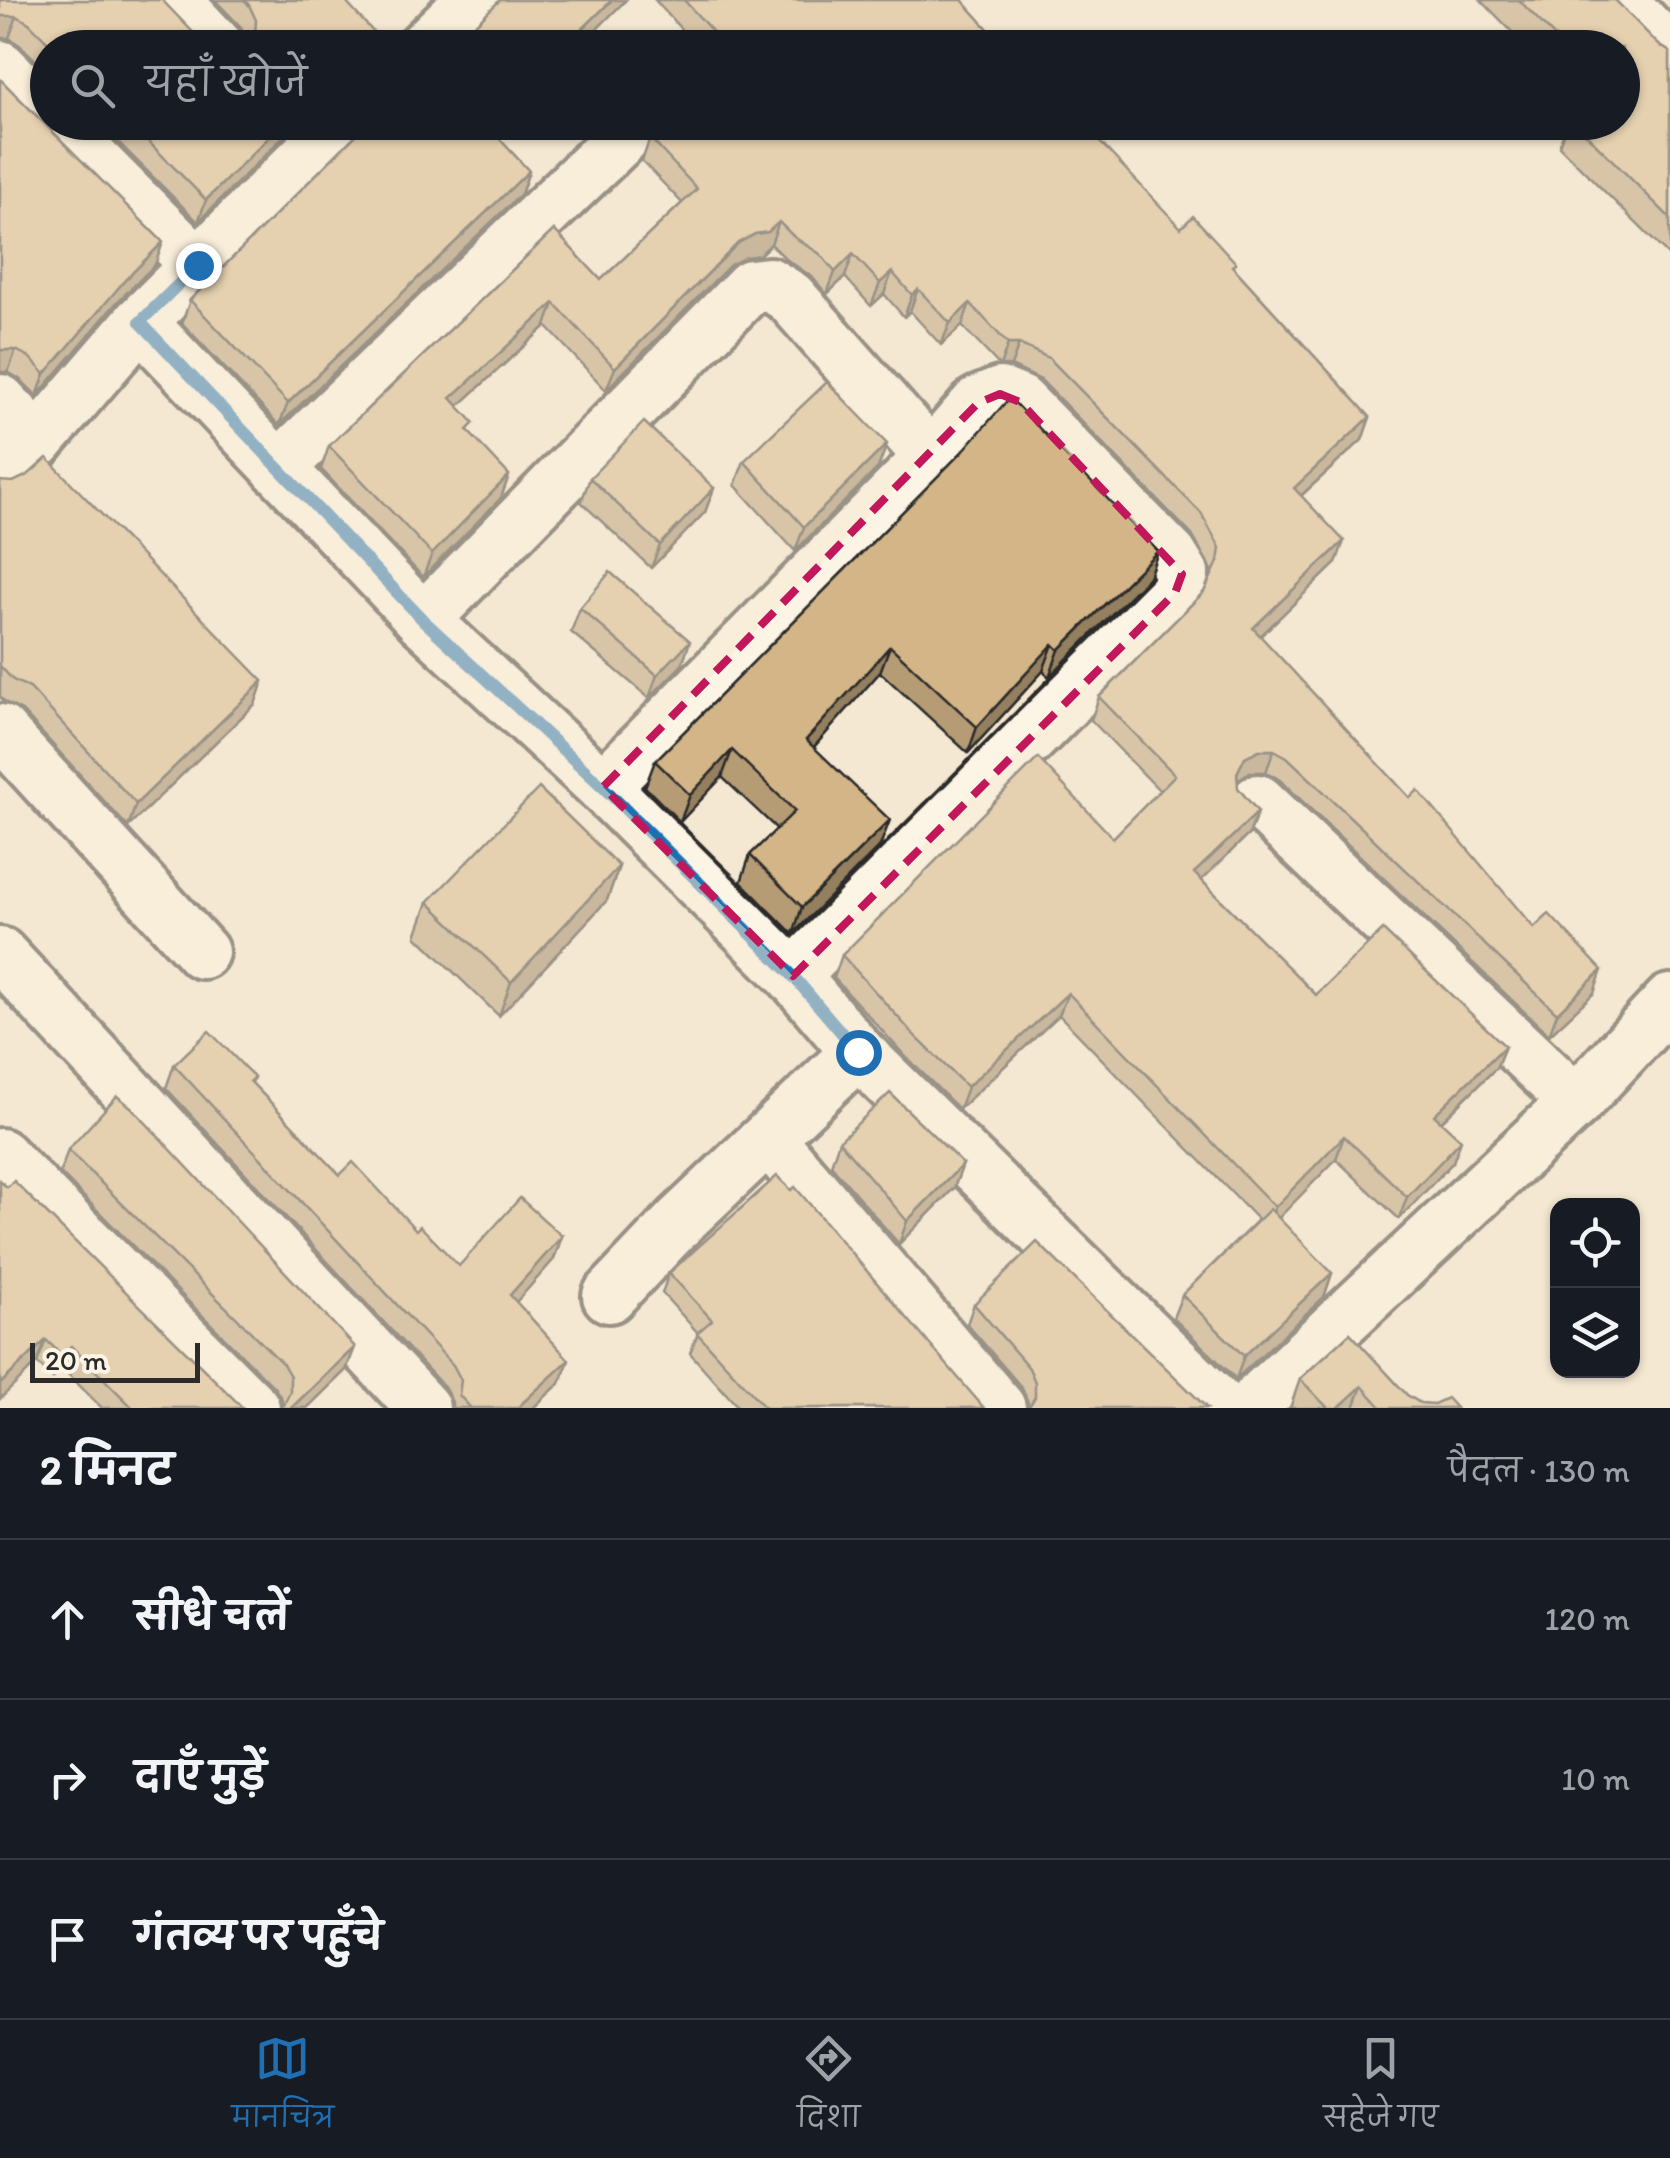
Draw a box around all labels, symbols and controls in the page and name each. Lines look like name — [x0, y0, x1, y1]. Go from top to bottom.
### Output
search box — [30, 30, 1640, 140]
icon: search — [65, 58, 120, 113]
text: यहाँ खोजें — [145, 59, 307, 105]
route end — [176, 243, 222, 289]
route start — [836, 1030, 882, 1076]
map controls — [1550, 1198, 1640, 1378]
button: locate — [1550, 1198, 1640, 1288]
button: layers — [1550, 1288, 1640, 1378]
scale bar — [30, 1338, 200, 1382]
text: 20 m — [45, 1343, 107, 1377]
text: 2 मिनट — [40, 1444, 173, 1495]
text: पैदल · 130 m — [1448, 1452, 1630, 1490]
icon: ahead — [40, 1592, 95, 1647]
text: सीधे चलें — [135, 1593, 289, 1639]
text: 120 m — [1544, 1600, 1630, 1638]
icon: right — [40, 1752, 95, 1807]
text: दाएँ मुड़ें — [135, 1753, 266, 1799]
text: 10 m — [1561, 1760, 1630, 1798]
icon: arrive — [40, 1912, 95, 1967]
text: गंतव्य पर पहुँचे — [135, 1913, 383, 1959]
tab: मानचित्र — [231, 2031, 334, 2148]
tab: दिशा — [797, 2031, 860, 2148]
tab: सहेजे गए — [1323, 2031, 1439, 2148]

